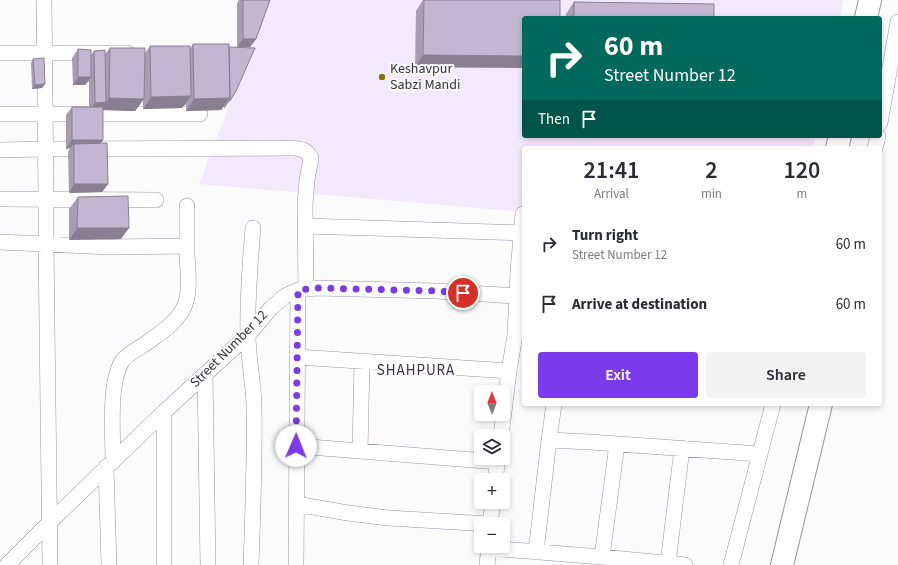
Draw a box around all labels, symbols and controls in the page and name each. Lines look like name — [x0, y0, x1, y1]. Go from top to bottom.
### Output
text: 60 m — [604, 26, 663, 66]
icon: right — [538, 32, 590, 84]
place label: Keshavpur Sabzi Mandi — [390, 59, 461, 95]
text: Street Number 12 — [604, 63, 736, 88]
marker: Keshavpur Sabzi Mandi — [377, 72, 387, 82]
icon: arrive — [578, 108, 600, 130]
text: Then — [538, 109, 570, 130]
text: 21:41 — [584, 153, 639, 188]
text: 2 — [705, 153, 718, 188]
text: 120 — [784, 153, 820, 188]
text: Arrival — [594, 185, 629, 203]
text: min — [701, 185, 722, 203]
text: m — [797, 185, 807, 203]
text: Turn right — [572, 225, 638, 246]
icon: right — [538, 233, 560, 255]
text: 60 m — [836, 234, 866, 255]
text: Street Number 12 — [572, 246, 667, 264]
pin — [446, 276, 480, 310]
icon: arrive — [452, 282, 474, 304]
icon: arrive — [538, 293, 560, 315]
text: Arrive at destination — [572, 294, 707, 315]
text: 60 m — [836, 294, 866, 315]
street label: Street Number 12 — [186, 306, 272, 392]
button: Exit — [538, 352, 698, 398]
button: Share — [706, 352, 866, 398]
district label: SHAHPURA — [377, 360, 455, 381]
north arrow — [474, 385, 510, 421]
map controls — [474, 385, 510, 553]
position arrow — [275, 425, 317, 467]
button: layers — [474, 429, 510, 465]
button: + — [474, 473, 510, 509]
button: − — [474, 517, 510, 553]

